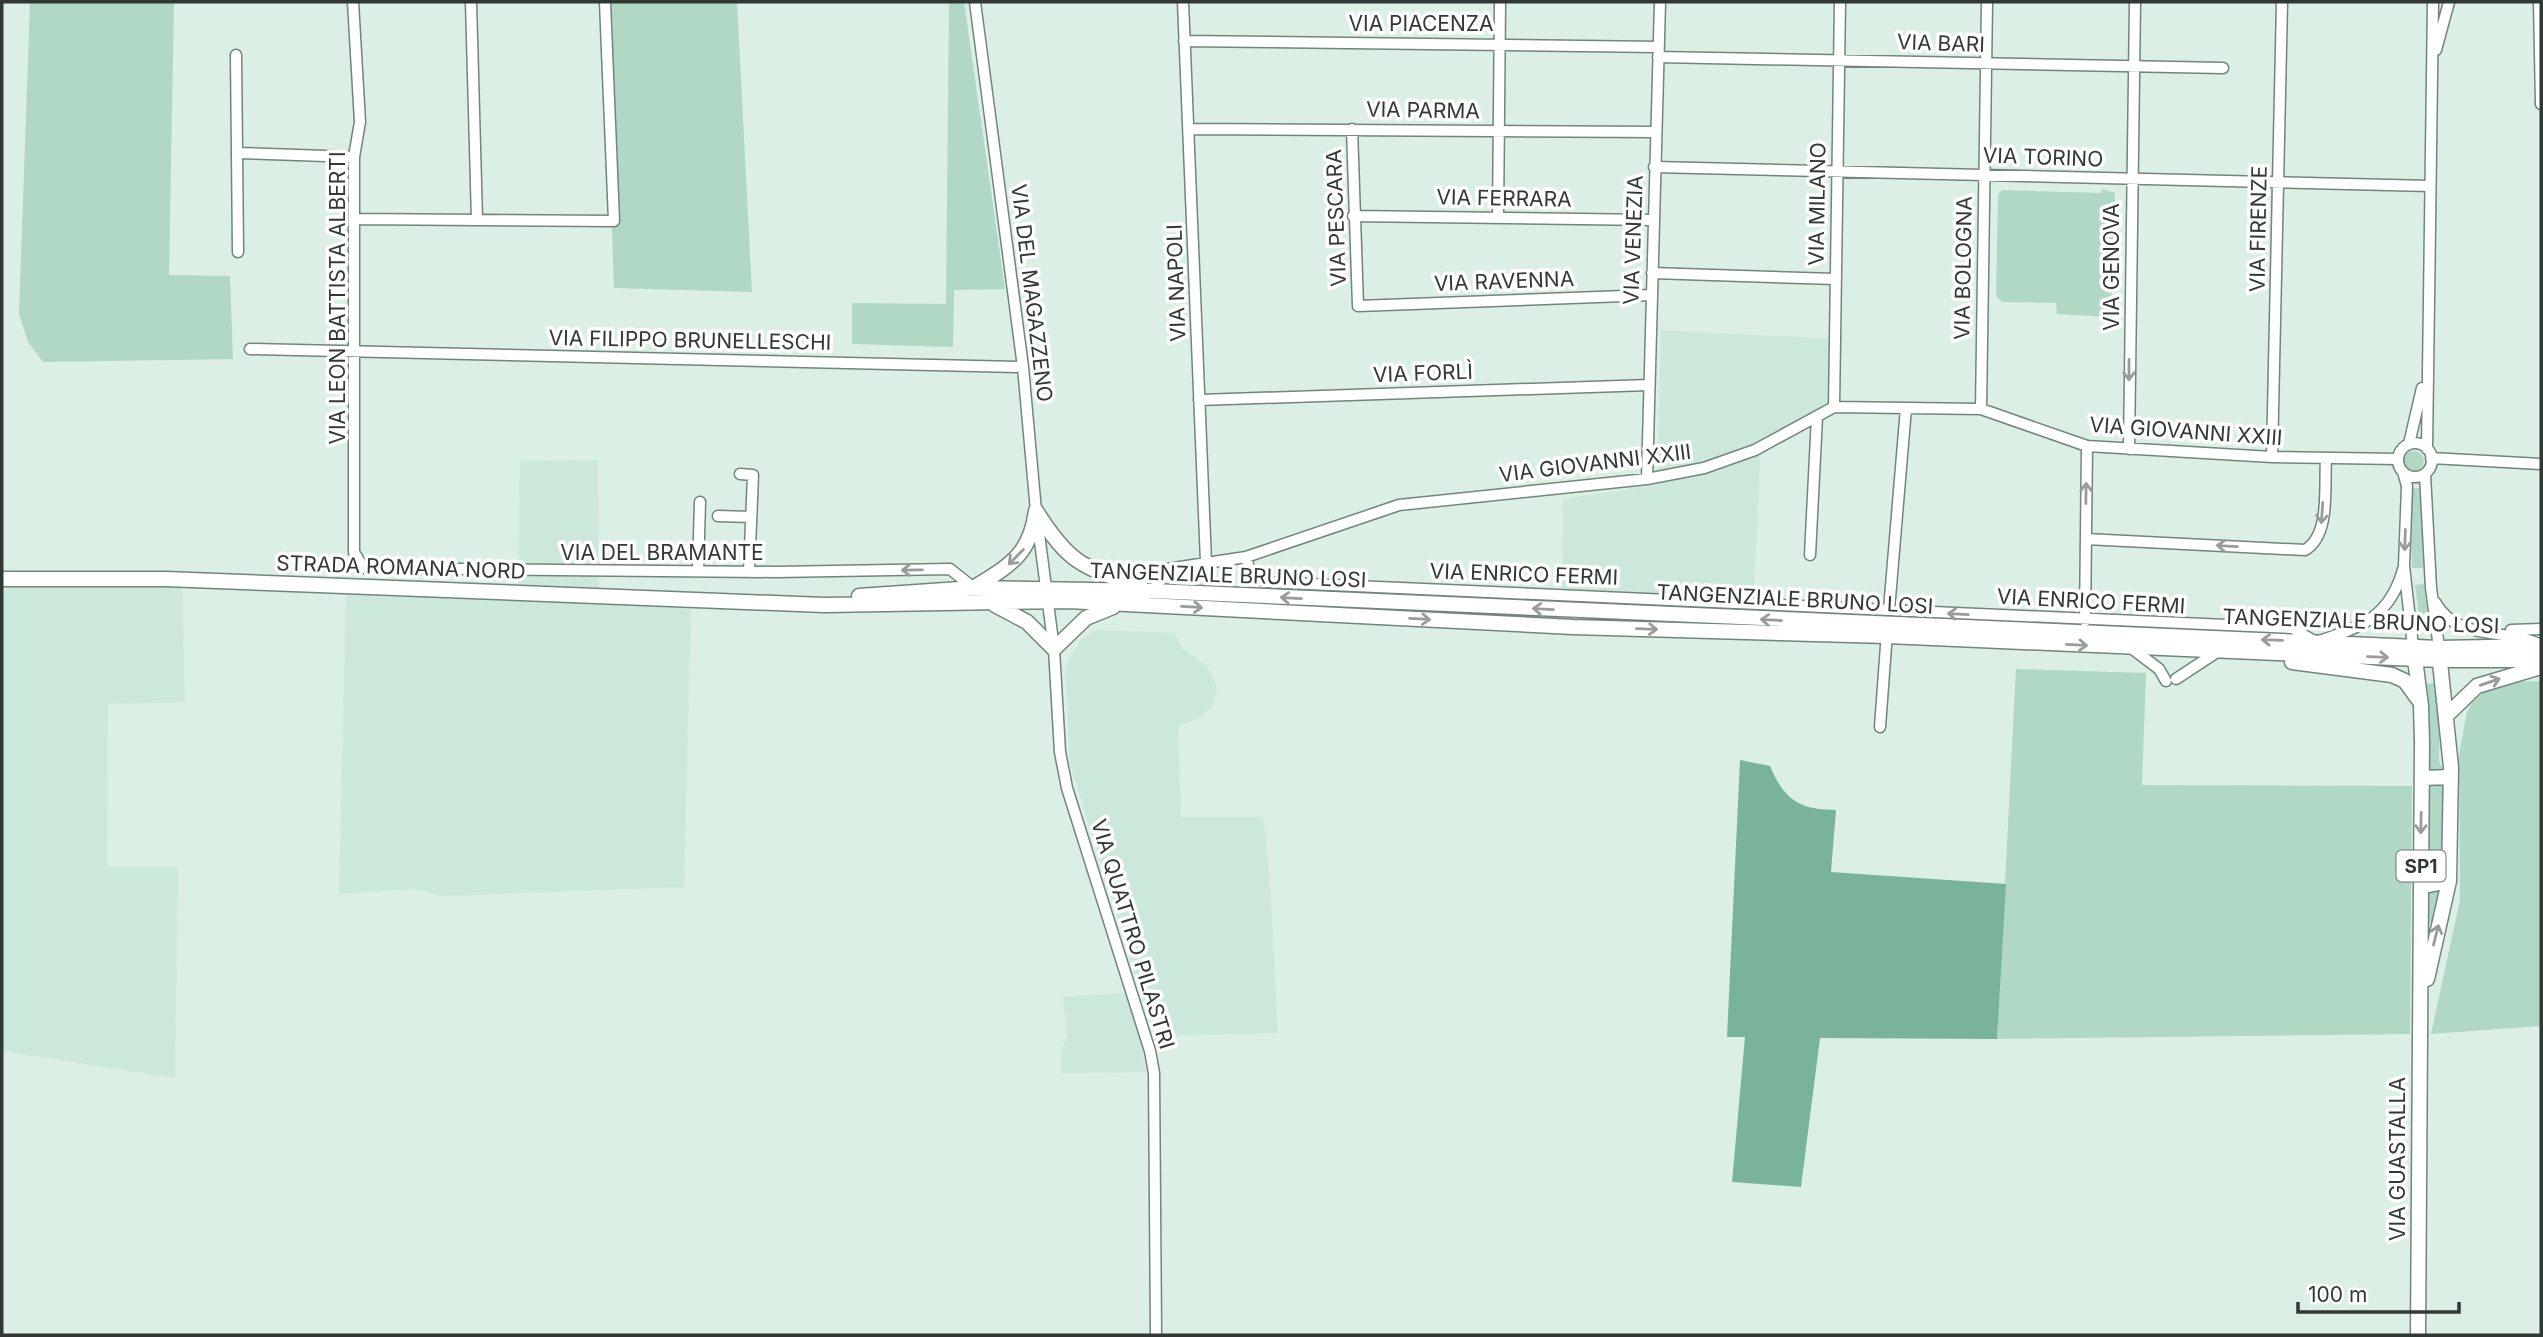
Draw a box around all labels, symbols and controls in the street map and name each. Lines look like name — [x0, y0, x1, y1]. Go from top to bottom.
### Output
street label: VIA PIACENZA — [1349, 11, 1493, 36]
street label: VIA BARI — [1897, 29, 1985, 57]
street label: VIA PARMA — [1366, 97, 1480, 123]
street label: VIA MILANO — [1803, 142, 1831, 266]
street label: VIA TORINO — [1982, 142, 2104, 172]
street label: VIA PESCARA — [1321, 149, 1351, 287]
street label: VIA LEON BATTISTA ALBERTI — [325, 151, 350, 445]
street label: VIA FIRENZE — [2244, 166, 2272, 292]
street label: VIA VENEZIA — [1618, 175, 1648, 305]
street label: VIA DEL MAGAZZENO — [1006, 183, 1058, 403]
street label: VIA FERRARA — [1436, 184, 1572, 212]
street label: VIA BOLOGNA — [1949, 196, 1977, 340]
street label: VIA GENOVA — [2099, 203, 2124, 331]
street label: VIA NAPOLI — [1161, 224, 1191, 342]
street label: VIA RAVENNA — [1433, 266, 1575, 296]
street label: VIA FILIPPO BRUNELLESCHI — [548, 325, 832, 355]
street label: VIA FORLÌ — [1373, 358, 1473, 387]
one-way arrow — [2122, 358, 2136, 381]
street label: VIA GIOVANNI XXIII — [2089, 412, 2283, 450]
street label: VIA GIOVANNI XXIII — [1497, 439, 1693, 487]
one-way arrow — [2079, 481, 2093, 504]
one-way arrow — [2316, 501, 2329, 524]
one-way arrow — [2399, 528, 2412, 551]
one-way arrow — [2216, 539, 2239, 552]
street label: VIA DEL BRAMANTE — [560, 540, 764, 565]
one-way arrow — [1008, 549, 1025, 566]
street label: STRADA ROMANA NORD — [276, 550, 526, 584]
street label: TANGENZIALE BRUNO LOSI — [1089, 558, 1367, 592]
street label: VIA ENRICO FERMI — [1429, 558, 1619, 590]
one-way arrow — [901, 563, 924, 577]
street label: TANGENZIALE BRUNO LOSI — [1656, 579, 1934, 619]
street label: VIA ENRICO FERMI — [1996, 584, 2186, 618]
one-way arrow — [1280, 591, 1303, 604]
one-way arrow — [1181, 601, 1203, 614]
one-way arrow — [1532, 603, 1555, 616]
street label: TANGENZIALE BRUNO LOSI — [2222, 604, 2500, 638]
one-way arrow — [1947, 607, 1970, 620]
one-way arrow — [1408, 613, 1430, 626]
one-way arrow — [1759, 613, 1782, 626]
one-way arrow — [1635, 622, 1658, 636]
one-way arrow — [2261, 634, 2284, 647]
one-way arrow — [2065, 638, 2088, 651]
one-way arrow — [2366, 651, 2389, 664]
one-way arrow — [2478, 675, 2500, 687]
one-way arrow — [2414, 812, 2428, 835]
street label: VIA QUATTRO PILASTRI — [1086, 816, 1180, 1052]
road number: SP1 — [2396, 850, 2446, 881]
one-way arrow — [2430, 924, 2443, 946]
street label: VIA GUASTALLA — [2385, 1077, 2410, 1241]
scale bar — [2298, 1270, 2459, 1314]
text: 100 m — [2308, 1282, 2367, 1307]

